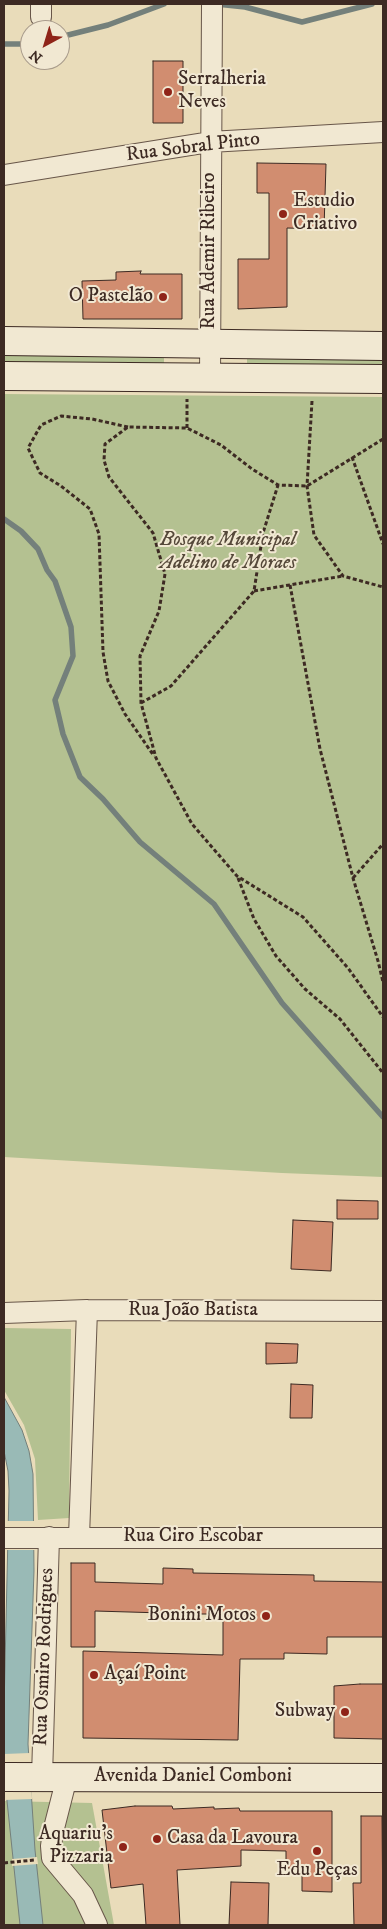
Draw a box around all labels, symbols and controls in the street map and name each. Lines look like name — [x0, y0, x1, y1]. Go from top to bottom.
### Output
north arrow — [20, 20, 70, 70]
text: N — [26, 45, 46, 66]
place label: Serralheria Neves — [178, 68, 266, 115]
marker: Serralheria Neves — [162, 86, 174, 98]
street label: Rua Sobral Pinto — [125, 128, 261, 168]
street label: Rua Ademir Ribeiro — [198, 172, 222, 330]
place label: Estudio Criativo — [293, 190, 357, 237]
marker: Estudio Criativo — [277, 208, 289, 220]
place label: O Pastelão — [69, 285, 153, 309]
marker: O Pastelão — [157, 291, 169, 303]
park label: Bosque Municipal Adelino de Moraes — [160, 529, 296, 576]
street label: Rua João Batista — [128, 1299, 258, 1323]
street label: Rua Ciro Escobar — [123, 1525, 263, 1549]
street label: Rua Osmiro Rodrigues — [30, 1568, 60, 1746]
place label: Bonini Motos — [148, 1604, 256, 1628]
marker: Bonini Motos — [260, 1610, 272, 1622]
place label: Açaí Point — [104, 1663, 186, 1687]
marker: Açaí Point — [88, 1669, 100, 1681]
place label: Subway — [275, 1700, 335, 1724]
marker: Subway — [339, 1706, 351, 1718]
street label: Avenida Daniel Comboni — [94, 1765, 292, 1789]
place label: Aquariu's Pizzaria — [38, 1823, 113, 1870]
place label: Casa da Lavoura — [167, 1827, 298, 1851]
marker: Casa da Lavoura — [151, 1833, 163, 1845]
marker: Aquariu's Pizzaria — [117, 1841, 129, 1853]
marker: Edu Peças — [311, 1845, 323, 1857]
place label: Edu Peças — [276, 1859, 358, 1883]

